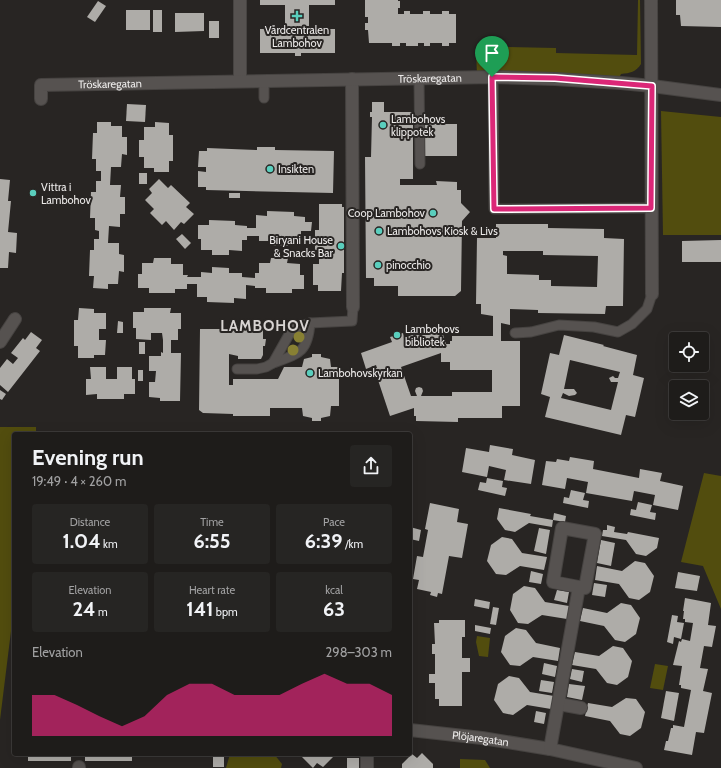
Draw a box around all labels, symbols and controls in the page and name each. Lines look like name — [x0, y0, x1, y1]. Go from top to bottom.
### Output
marker: Vårdcentralen Lambohov — [291, 10, 303, 22]
place label: Vårdcentralen Lambohov — [265, 23, 329, 50]
pin — [475, 36, 509, 77]
icon: arrive — [481, 42, 503, 64]
street label: Tröskaregatan — [398, 71, 462, 86]
street label: Tröskaregatan — [78, 76, 142, 91]
place label: Lambohovs klippotek — [391, 112, 446, 139]
marker: Lambohovs klippotek — [378, 120, 388, 130]
place label: Insikten — [278, 162, 314, 176]
marker: Insikten — [265, 164, 275, 174]
place label: Vittra i Lambohov — [41, 180, 92, 207]
marker: Vittra i Lambohov — [28, 188, 38, 198]
place label: Coop Lambohov — [348, 206, 426, 220]
marker: Coop Lambohov — [428, 208, 438, 218]
place label: Lambohovs Kiosk & Livs — [387, 224, 498, 238]
marker: Lambohovs Kiosk & Livs — [374, 226, 384, 236]
place label: Biryani House & Snacks Bar — [269, 233, 334, 260]
marker: Biryani House & Snacks Bar — [336, 241, 346, 251]
place label: pinocchio — [386, 258, 431, 272]
marker: pinocchio — [373, 260, 383, 270]
district label: LAMBOHOV — [220, 317, 310, 335]
place label: Lambohovs bibliotek — [405, 322, 460, 349]
marker: Lambohovs bibliotek — [392, 330, 402, 340]
map controls — [669, 332, 709, 420]
button: locate — [669, 332, 709, 372]
place label: Lambohovskyrkan — [318, 366, 403, 380]
marker: Lambohovskyrkan — [305, 368, 315, 378]
button: layers — [669, 380, 709, 420]
text: Evening run — [32, 444, 144, 471]
button: share — [350, 445, 392, 487]
text: 19:49 · 4 × 260 m — [32, 473, 126, 489]
text: Distance — [70, 515, 110, 529]
text: Time — [200, 515, 224, 529]
text: Pace — [323, 515, 345, 529]
text: 1.04 — [62, 529, 101, 553]
text: 6:55 — [193, 529, 231, 553]
text: 6:39 — [305, 529, 343, 553]
text: km — [101, 537, 118, 551]
text: /km — [343, 537, 363, 551]
text: Elevation — [69, 583, 111, 597]
text: Heart rate — [189, 583, 235, 597]
text: kcal — [325, 583, 343, 597]
text: 24 — [72, 597, 95, 621]
text: 141 — [186, 597, 213, 621]
text: 63 — [323, 597, 345, 621]
text: m — [95, 605, 108, 619]
text: bpm — [213, 605, 238, 619]
text: Elevation — [32, 644, 83, 660]
text: 298–303 m — [326, 644, 392, 660]
street label: Plöjaregatan — [451, 728, 510, 749]

